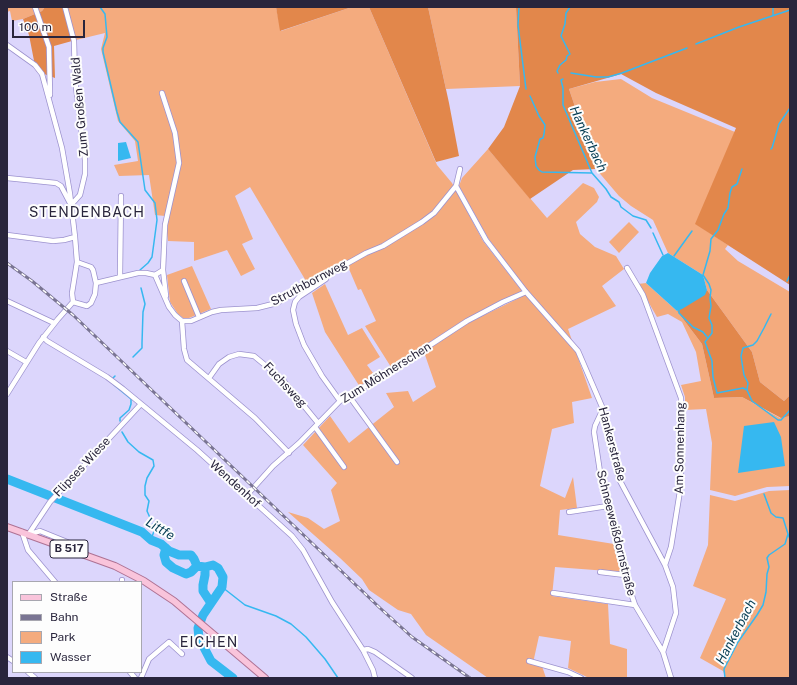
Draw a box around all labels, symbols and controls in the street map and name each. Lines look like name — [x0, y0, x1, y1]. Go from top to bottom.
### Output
scale bar — [14, 12, 87, 38]
text: 100 m — [19, 20, 52, 34]
street label: Zum Großen Wald — [68, 57, 92, 157]
water label: Hankerbach — [566, 104, 610, 174]
district label: STENDENBACH — [29, 205, 145, 221]
street label: Struthbornweg — [268, 257, 350, 309]
street label: Zum Möhnerschen — [338, 339, 434, 407]
street label: Fuchsweg — [260, 359, 310, 411]
street label: Am Sonnenhang — [672, 402, 688, 494]
street label: Hankerstraße — [595, 405, 629, 483]
street label: Flipses Wiese — [51, 434, 113, 500]
street label: Wendenhof — [207, 457, 263, 511]
street label: Schneeweißdornstraße — [593, 469, 639, 597]
water label: Littfe — [143, 514, 177, 544]
road number: B 517 — [50, 540, 88, 558]
legend — [12, 581, 142, 673]
text: Straße — [50, 590, 87, 604]
water label: Hankerbach — [712, 597, 760, 667]
text: Bahn — [50, 610, 79, 624]
text: Park — [50, 630, 76, 644]
district label: EICHEN — [180, 635, 238, 651]
text: Wasser — [50, 650, 91, 664]

